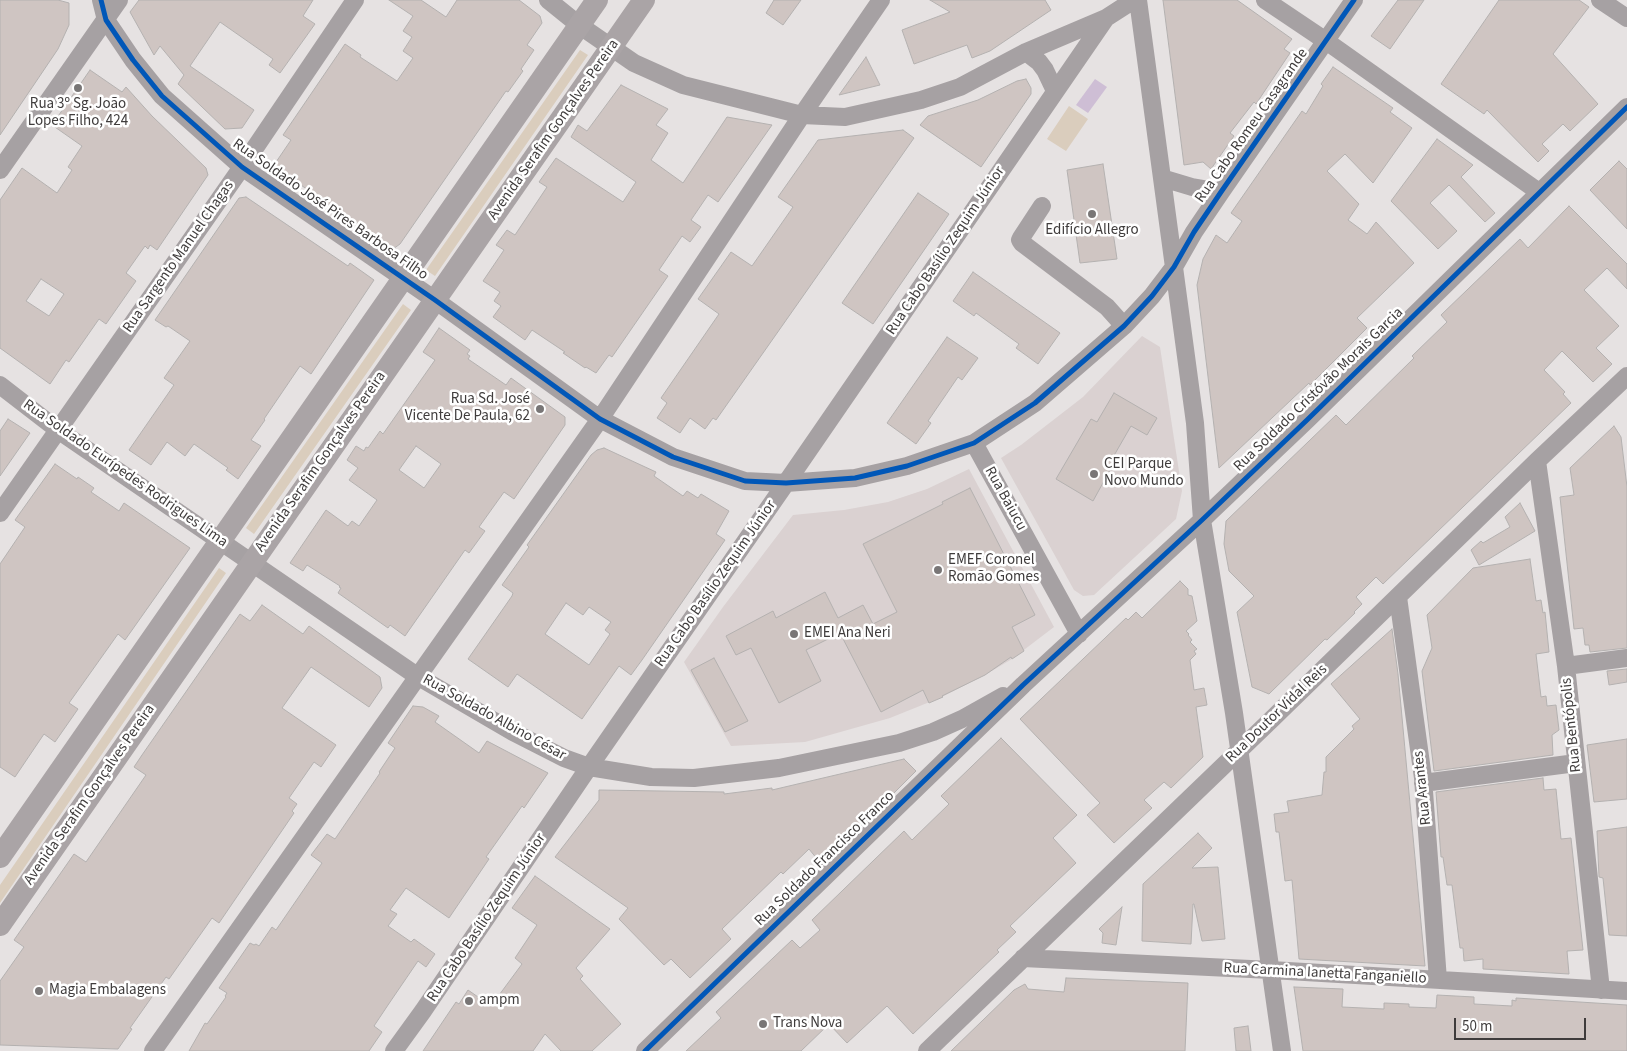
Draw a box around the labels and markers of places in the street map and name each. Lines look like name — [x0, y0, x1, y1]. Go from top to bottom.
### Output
marker: Rua 3º Sg. João Lopes Filho, 424 — [72, 82, 84, 94]
place label: Rua 3º Sg. João Lopes Filho, 424 — [28, 96, 128, 131]
marker: Edifício Allegro — [1086, 208, 1098, 220]
place label: Edifício Allegro — [1045, 222, 1139, 240]
place label: Rua Sd. José Vicente De Paula, 62 — [405, 391, 530, 426]
marker: Rua Sd. José Vicente De Paula, 62 — [534, 403, 546, 415]
place label: CEI Parque Novo Mundo — [1104, 456, 1184, 491]
marker: CEI Parque Novo Mundo — [1088, 468, 1100, 480]
place label: EMEF Coronel Romão Gomes — [948, 552, 1039, 587]
marker: EMEF Coronel Romão Gomes — [932, 564, 944, 576]
place label: EMEI Ana Neri — [804, 625, 891, 643]
marker: EMEI Ana Neri — [788, 628, 800, 640]
place label: Magia Embalagens — [49, 982, 166, 1000]
marker: Magia Embalagens — [33, 985, 45, 997]
place label: ampm — [479, 992, 520, 1010]
marker: ampm — [463, 995, 475, 1007]
place label: Trans Nova — [773, 1015, 842, 1033]
marker: Trans Nova — [757, 1018, 769, 1030]

